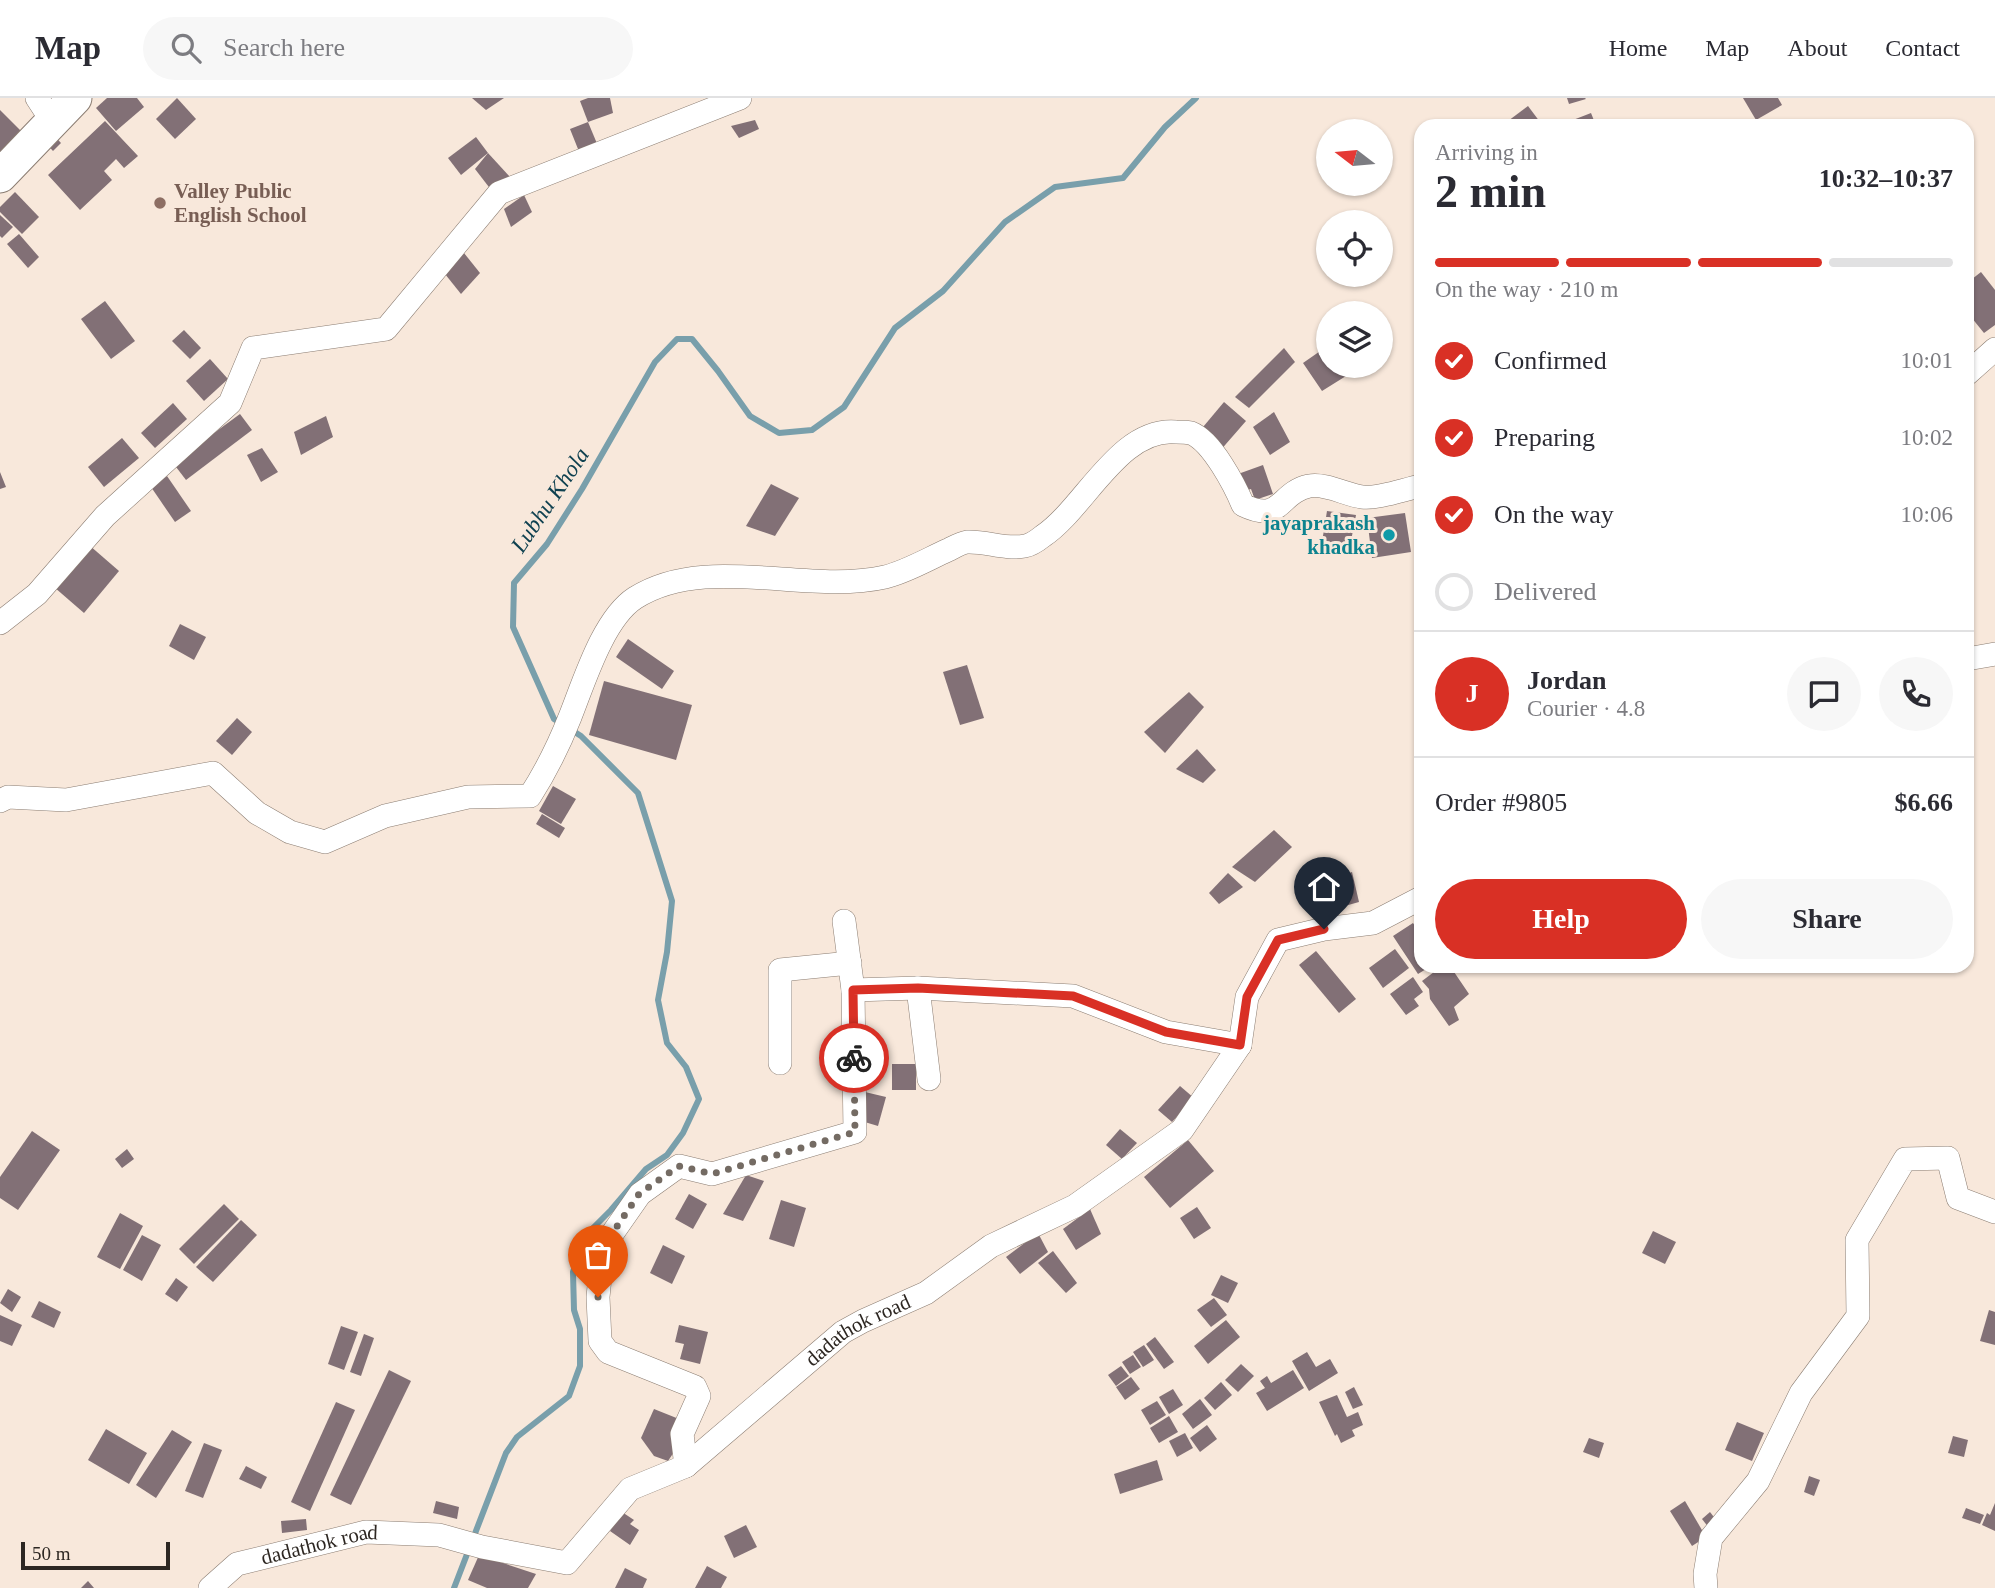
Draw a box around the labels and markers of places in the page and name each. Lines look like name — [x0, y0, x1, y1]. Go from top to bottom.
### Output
place label: Valley Public English School — [174, 179, 307, 227]
marker: Valley Public English School — [152, 195, 168, 211]
place label: jayaprakash khadka — [1262, 511, 1375, 559]
marker: jayaprakash khadka — [1381, 527, 1397, 543]
pin — [1294, 857, 1354, 929]
pin — [568, 1225, 628, 1297]

